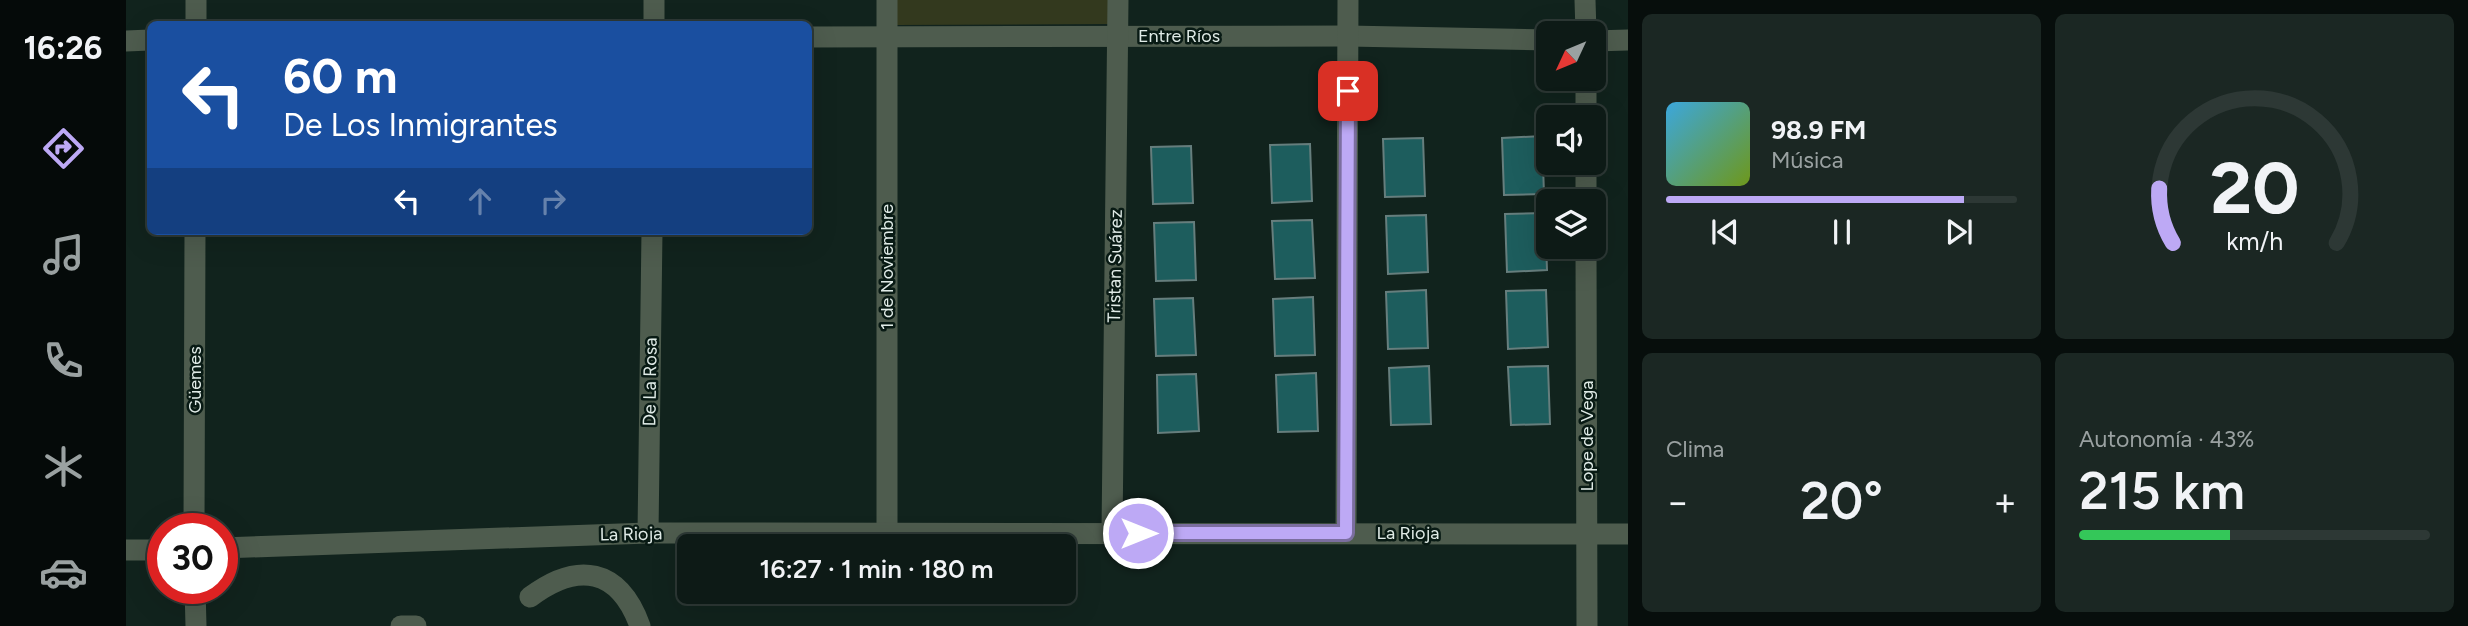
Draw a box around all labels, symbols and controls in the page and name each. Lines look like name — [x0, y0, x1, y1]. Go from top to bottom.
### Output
north arrow — [1536, 21, 1606, 91]
map controls — [1536, 21, 1606, 259]
street label: Entre Ríos — [1138, 25, 1220, 47]
text: 16:26 — [24, 29, 102, 67]
text: 60 m — [283, 46, 398, 105]
icon: left — [168, 49, 259, 140]
pin — [1318, 61, 1378, 121]
icon: arrive — [1329, 72, 1367, 110]
button: sound — [1536, 105, 1606, 175]
text: De Los Inmigrantes — [283, 106, 558, 144]
text: 98.9 FM — [1771, 114, 1866, 146]
icon: directions — [39, 124, 88, 173]
text: 20 — [2210, 144, 2299, 231]
text: Música — [1771, 146, 1844, 174]
icon: left — [388, 182, 426, 220]
icon: ahead — [461, 182, 499, 220]
icon: right — [534, 182, 572, 220]
button: layers — [1536, 189, 1606, 259]
street label: 1 de Noviembre — [876, 204, 898, 330]
street label: Tristan Suárez — [1103, 209, 1127, 323]
icon: previous — [1706, 213, 1744, 251]
icon: pause — [1823, 213, 1861, 251]
icon: next — [1940, 213, 1978, 251]
text: km/h — [2226, 226, 2283, 256]
icon: music — [39, 230, 88, 279]
icon: phone — [39, 336, 88, 385]
street label: De La Rosa — [638, 337, 662, 427]
street label: Güemes — [184, 346, 206, 414]
street label: Lope de Vega — [1576, 381, 1598, 491]
text: Autonomía · 43% — [2079, 425, 2254, 453]
text: Clima — [1666, 435, 1724, 463]
icon: climate — [39, 442, 88, 491]
text: 215 km — [2079, 460, 2245, 522]
text: 20° — [1800, 470, 1883, 532]
text: − — [1666, 479, 1690, 525]
text: + — [1993, 479, 2017, 525]
position arrow — [1101, 496, 1175, 570]
speed limit sign: 30 — [147, 513, 238, 604]
street label: La Rioja — [599, 522, 663, 546]
street label: La Rioja — [1377, 522, 1439, 544]
icon: car — [39, 548, 88, 597]
text: 16:27 · 1 min · 180 m — [760, 553, 993, 585]

